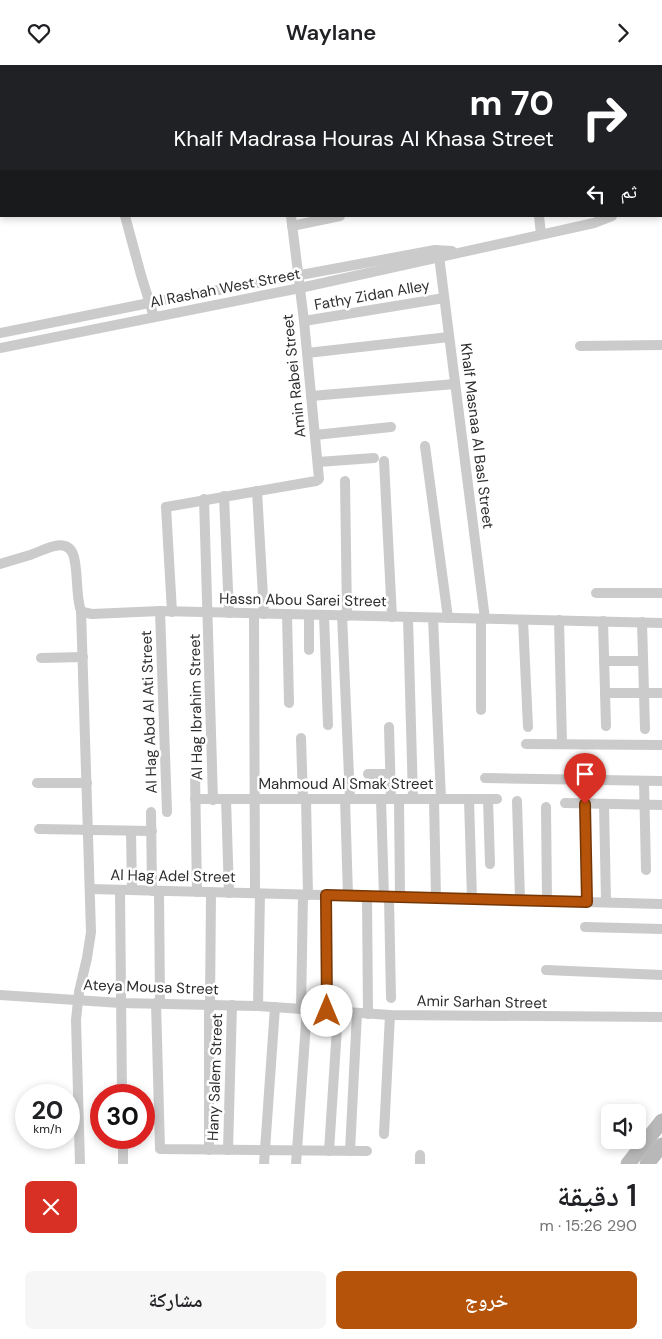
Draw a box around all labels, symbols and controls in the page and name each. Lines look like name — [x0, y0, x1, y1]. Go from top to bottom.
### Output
text: Waylane — [286, 18, 376, 47]
icon: heart — [25, 19, 53, 47]
icon: forward — [609, 19, 637, 47]
text: 70 m — [470, 80, 554, 126]
icon: right — [572, 85, 637, 150]
text: Khalf Madrasa Houras Al Khasa Street — [173, 124, 554, 153]
text: ثم — [620, 179, 637, 204]
icon: left — [582, 180, 610, 208]
street label: Al Rashah West Street — [148, 264, 302, 312]
street label: Fathy Zidan Alley — [313, 275, 432, 315]
street label: Amin Rabei Street — [278, 313, 310, 439]
street label: Khalf Masnaa Al Basl Street — [456, 342, 498, 530]
street label: Hassn Abou Sarei Street — [219, 589, 387, 611]
street label: Al Hag Abd Al Ati Street — [136, 630, 162, 794]
street label: Al Hag Ibrahim Street — [185, 633, 207, 781]
pin — [564, 753, 606, 804]
icon: arrive — [571, 760, 599, 788]
street label: Mahmoud Al Smak Street — [258, 774, 434, 794]
street label: Al Hag Adel Street — [110, 865, 236, 887]
street label: Ateya Mousa Street — [83, 975, 219, 999]
position arrow — [300, 984, 352, 1036]
street label: Amir Sarhan Street — [416, 991, 548, 1013]
street label: Hany Salem Street — [203, 1013, 227, 1141]
speed limit sign: 30 — [90, 1084, 155, 1149]
text: 20 — [32, 1094, 63, 1127]
map controls — [601, 1104, 646, 1149]
button: sound — [601, 1104, 646, 1149]
text: km/h — [33, 1121, 62, 1137]
text: 1 دقيقة — [557, 1176, 637, 1215]
button: close — [25, 1181, 77, 1233]
text: 290 m · 15:26 — [539, 1215, 637, 1236]
button: مشاركة — [25, 1271, 326, 1329]
button: خروج — [336, 1271, 637, 1329]

